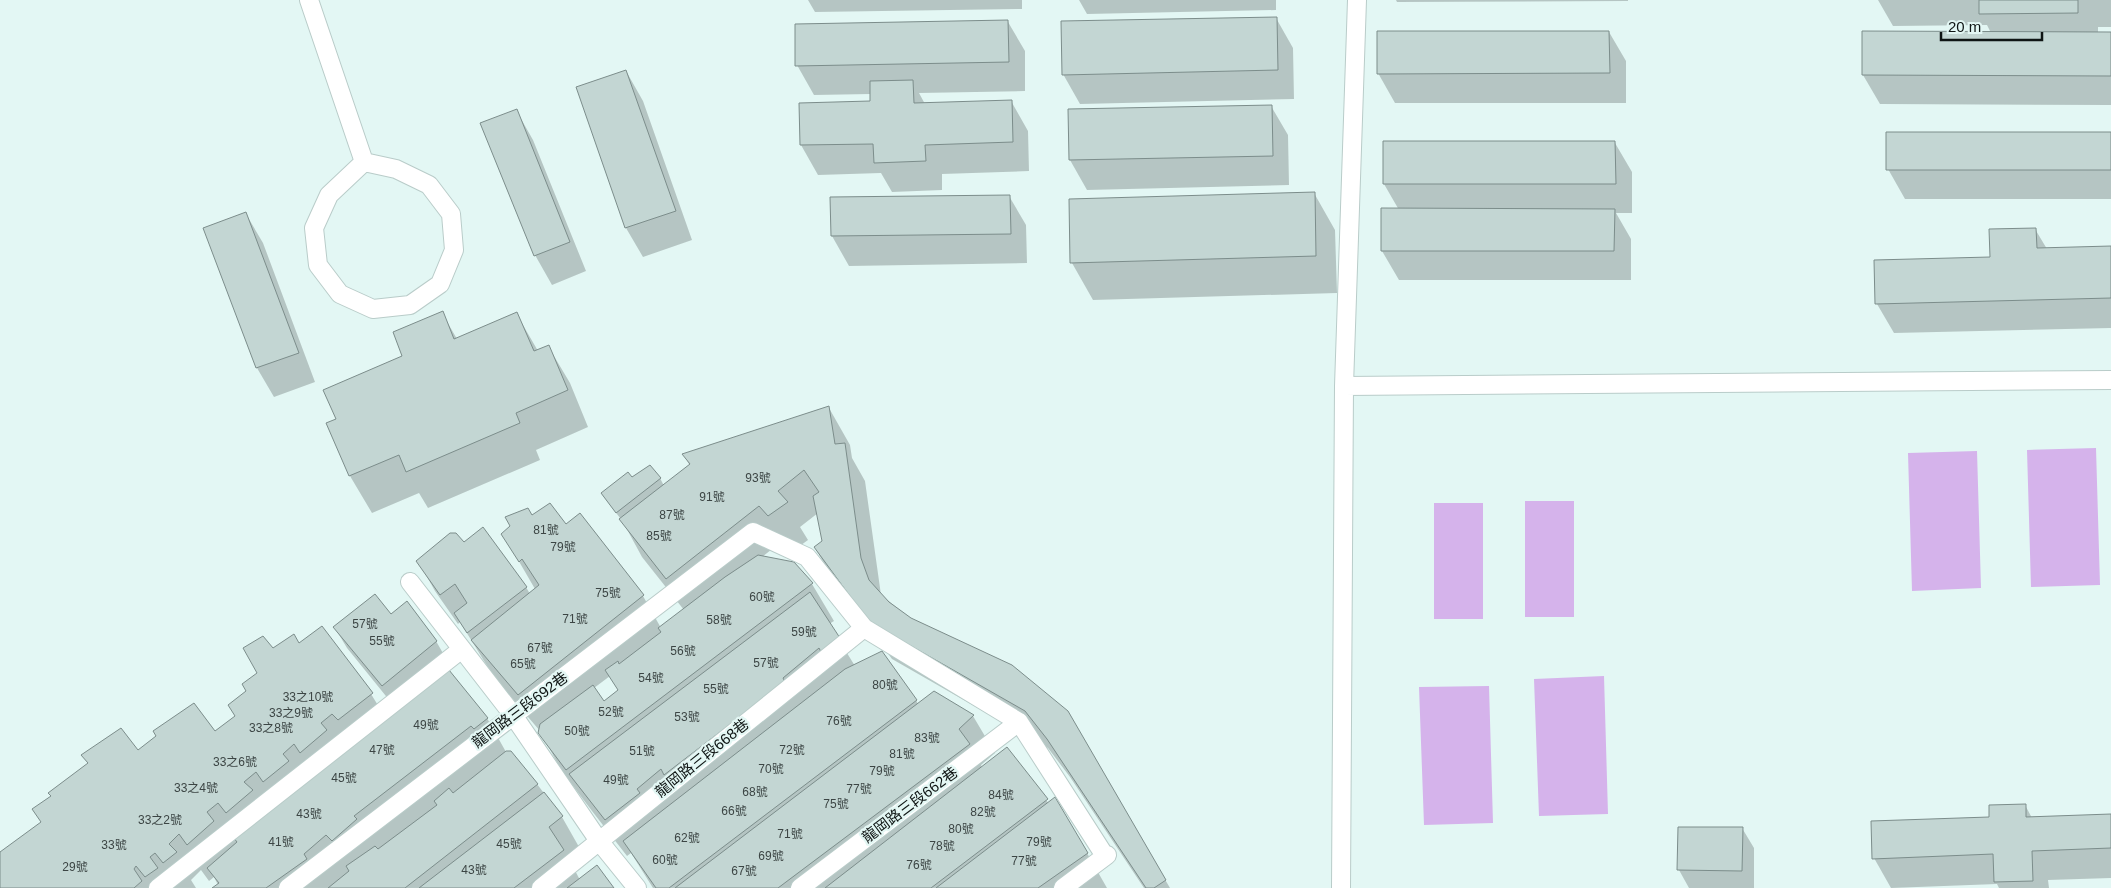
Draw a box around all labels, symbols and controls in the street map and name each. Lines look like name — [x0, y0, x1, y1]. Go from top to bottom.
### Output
scale bar — [1941, 10, 2042, 42]
text: 20 m — [1948, 18, 1981, 35]
house number: 93號 — [745, 471, 771, 485]
house number: 91號 — [699, 490, 725, 504]
house number: 87號 — [659, 508, 685, 522]
house number: 81號 — [533, 523, 559, 537]
house number: 85號 — [646, 529, 672, 543]
house number: 79號 — [550, 540, 576, 554]
house number: 75號 — [595, 586, 621, 600]
house number: 60號 — [749, 590, 775, 604]
house number: 71號 — [562, 612, 588, 626]
house number: 58號 — [706, 613, 732, 627]
house number: 57號 — [352, 617, 378, 631]
house number: 59號 — [791, 625, 817, 639]
house number: 55號 — [369, 634, 395, 648]
house number: 67號 — [527, 641, 553, 655]
house number: 56號 — [670, 644, 696, 658]
house number: 57號 — [753, 656, 779, 670]
house number: 65號 — [510, 657, 536, 671]
street label: 龍岡路三段692巷 — [469, 668, 571, 751]
house number: 54號 — [638, 671, 664, 685]
house number: 80號 — [872, 678, 898, 692]
house number: 55號 — [703, 682, 729, 696]
house number: 33之10號 — [283, 690, 333, 704]
house number: 52號 — [598, 705, 624, 719]
house number: 33之9號 — [269, 706, 313, 720]
house number: 53號 — [674, 710, 700, 724]
house number: 76號 — [826, 714, 852, 728]
street label: 龍岡路三段668巷 — [652, 715, 752, 800]
house number: 49號 — [413, 718, 439, 732]
house number: 33之8號 — [249, 721, 293, 735]
house number: 50號 — [564, 724, 590, 738]
house number: 83號 — [914, 731, 940, 745]
house number: 47號 — [369, 743, 395, 757]
house number: 72號 — [779, 743, 805, 757]
house number: 51號 — [629, 744, 655, 758]
house number: 81號 — [889, 747, 915, 761]
house number: 33之6號 — [213, 755, 257, 769]
house number: 70號 — [758, 762, 784, 776]
street label: 龍岡路三段662巷 — [859, 763, 961, 846]
house number: 79號 — [869, 764, 895, 778]
house number: 45號 — [331, 771, 357, 785]
house number: 49號 — [603, 773, 629, 787]
house number: 33之4號 — [174, 781, 218, 795]
house number: 77號 — [846, 782, 872, 796]
house number: 68號 — [742, 785, 768, 799]
house number: 84號 — [988, 788, 1014, 802]
house number: 75號 — [823, 797, 849, 811]
house number: 66號 — [721, 804, 747, 818]
house number: 82號 — [970, 805, 996, 819]
house number: 43號 — [296, 807, 322, 821]
house number: 33之2號 — [138, 813, 182, 827]
house number: 80號 — [948, 822, 974, 836]
house number: 71號 — [777, 827, 803, 841]
house number: 62號 — [674, 831, 700, 845]
house number: 41號 — [268, 835, 294, 849]
house number: 79號 — [1026, 835, 1052, 849]
house number: 45號 — [496, 837, 522, 851]
house number: 33號 — [101, 838, 127, 852]
house number: 78號 — [929, 839, 955, 853]
house number: 69號 — [758, 849, 784, 863]
house number: 60號 — [652, 853, 678, 867]
house number: 77號 — [1011, 854, 1037, 868]
house number: 76號 — [906, 858, 932, 872]
house number: 29號 — [62, 860, 88, 874]
house number: 43號 — [461, 863, 487, 877]
house number: 67號 — [731, 864, 757, 878]

